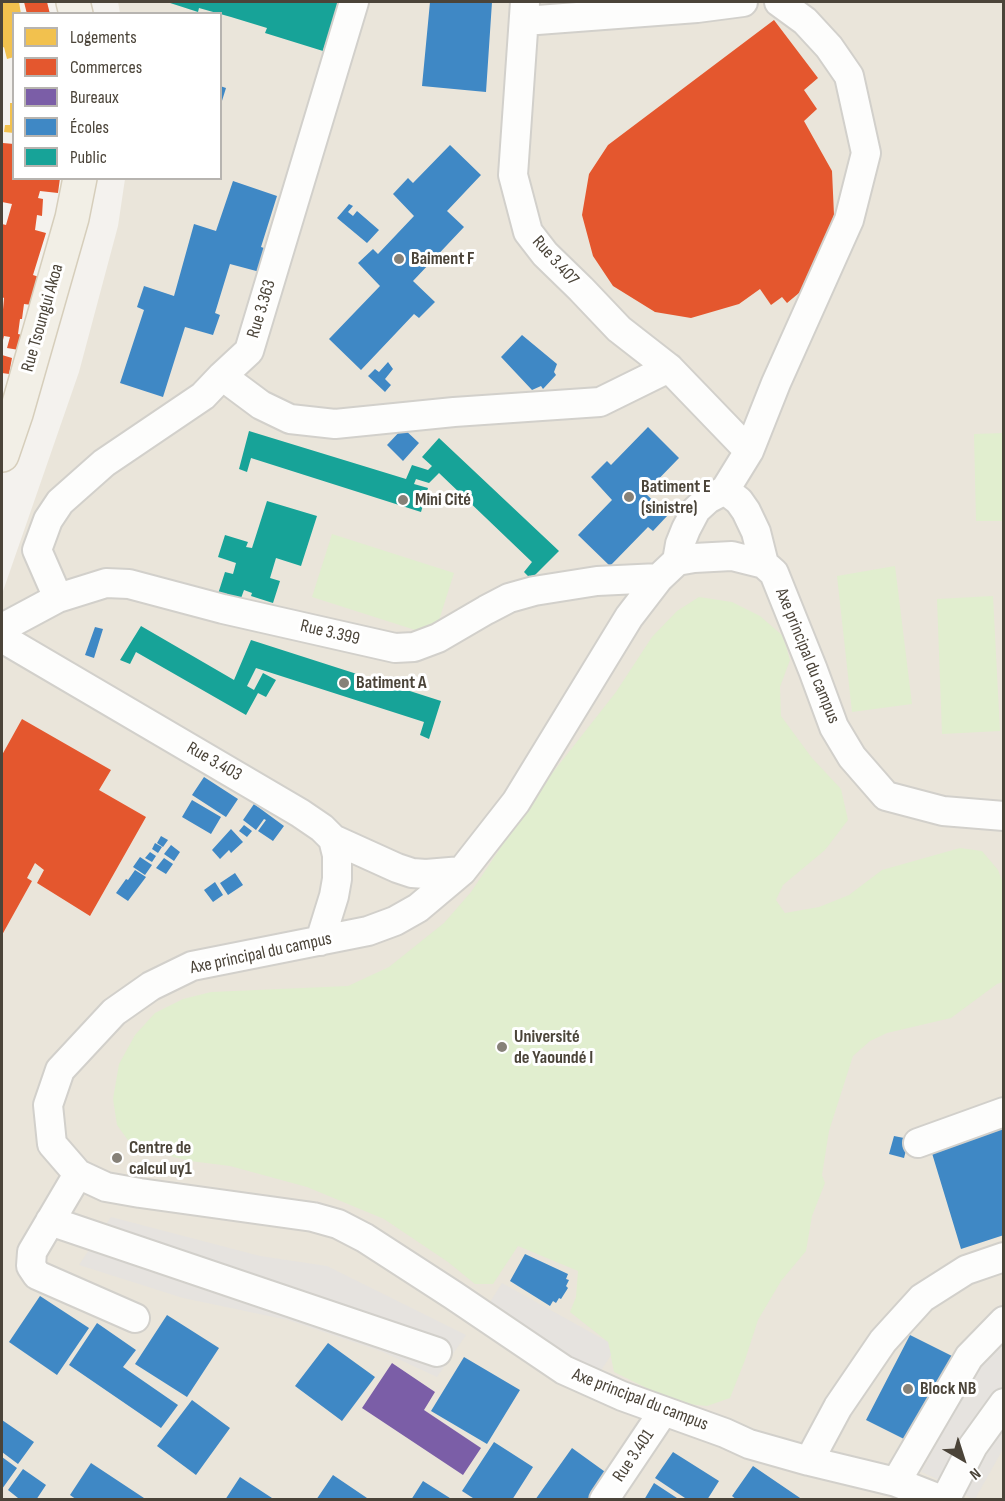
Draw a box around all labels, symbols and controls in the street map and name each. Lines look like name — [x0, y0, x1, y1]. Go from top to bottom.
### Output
legend — [12, 12, 222, 180]
text: Logements — [70, 27, 137, 48]
text: Commerces — [70, 57, 142, 78]
text: Bureaux — [70, 87, 119, 108]
text: Écoles — [70, 117, 109, 138]
text: Public — [70, 147, 107, 168]
street label: Rue 3.407 — [527, 232, 583, 290]
place label: Baiment F — [411, 248, 475, 270]
marker: Baiment F — [392, 252, 406, 266]
street label: Rue Tsoungui Akoa — [17, 262, 69, 374]
street label: Rue 3.363 — [243, 277, 281, 341]
place label: Batiment E (sinistre) — [641, 476, 711, 518]
place label: Mini Cité — [415, 489, 471, 511]
marker: Batiment E (sinistre) — [622, 490, 636, 504]
marker: Mini Cité — [396, 493, 410, 507]
street label: Axe principal du campus — [770, 585, 844, 727]
street label: Rue 3.399 — [298, 616, 362, 650]
place label: Batiment A — [356, 672, 427, 694]
marker: Batiment A — [337, 676, 351, 690]
street label: Rue 3.403 — [183, 738, 245, 786]
street label: Axe principal du campus — [188, 928, 334, 980]
place label: Université de Yaoundé I — [514, 1026, 593, 1068]
marker: Université de Yaoundé I — [495, 1040, 509, 1054]
place label: Centre de calcul uy1 — [129, 1137, 192, 1180]
marker: Centre de calcul uy1 — [110, 1151, 124, 1165]
street label: Axe principal du campus — [569, 1364, 711, 1436]
place label: Block NB — [920, 1378, 976, 1400]
marker: Block NB — [901, 1382, 915, 1396]
street label: Rue 3.401 — [609, 1426, 659, 1486]
north arrow — [933, 1429, 993, 1489]
text: N — [965, 1463, 984, 1483]

